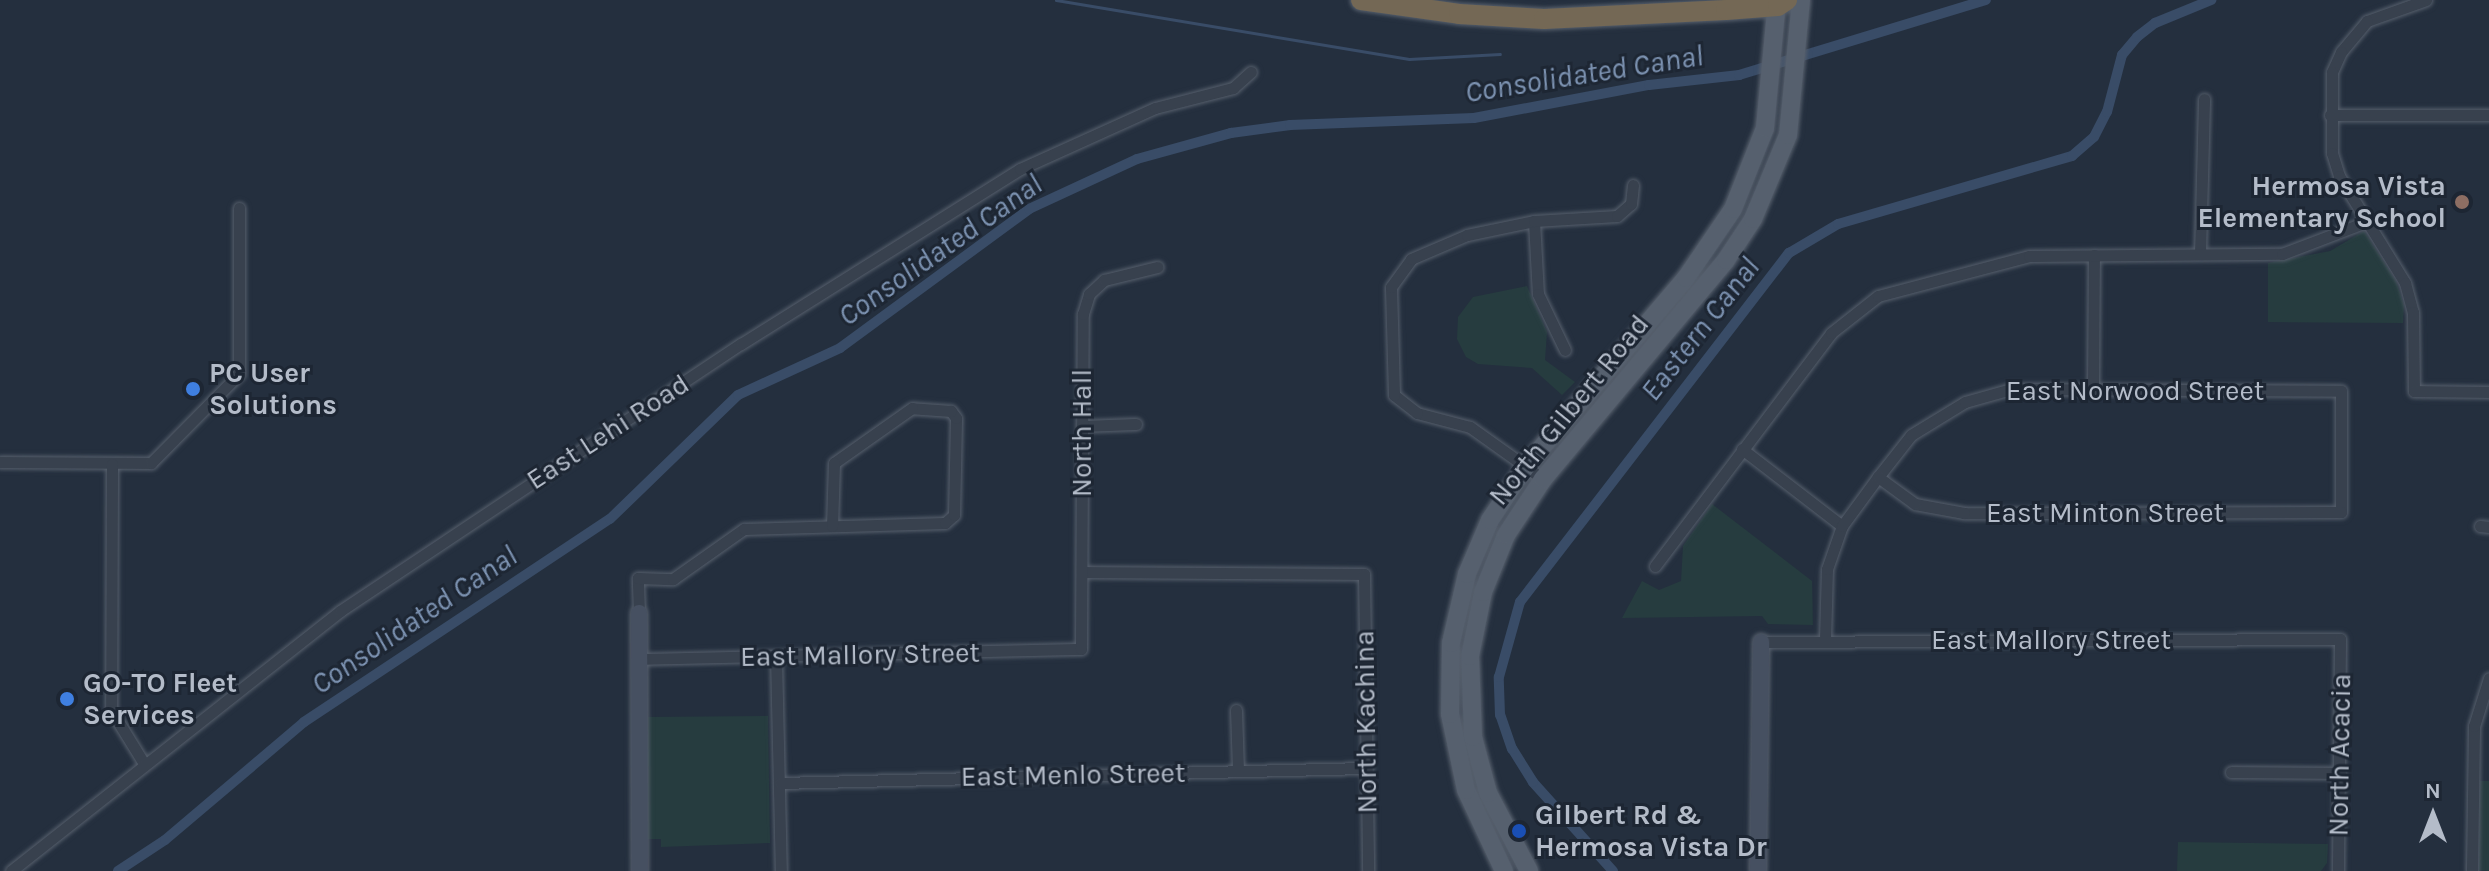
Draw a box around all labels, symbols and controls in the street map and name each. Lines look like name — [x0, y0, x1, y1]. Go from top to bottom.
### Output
water label: Consolidated Canal — [1462, 37, 1706, 111]
water label: Consolidated Canal — [831, 166, 1049, 334]
place label: Hermosa Vista Elementary School — [2197, 169, 2446, 235]
marker: Hermosa Vista Elementary School — [2453, 193, 2471, 211]
water label: Eastern Canal — [1633, 250, 1767, 408]
street label: North Gilbert Road — [1482, 308, 1656, 512]
place label: PC User Solutions — [209, 356, 337, 422]
street label: East Lehi Road — [520, 367, 696, 497]
street label: North Hall — [1065, 369, 1099, 497]
street label: East Norwood Street — [2006, 374, 2264, 408]
marker: PC User Solutions — [184, 380, 202, 398]
street label: East Minton Street — [1986, 496, 2224, 530]
water label: Consolidated Canal — [304, 538, 524, 702]
street label: East Mallory Street — [1931, 623, 2171, 657]
street label: North Kachina — [1348, 630, 1384, 814]
street label: East Mallory Street — [740, 636, 980, 674]
place label: GO-TO Fleet Services — [83, 666, 237, 732]
street label: North Acacia — [2322, 673, 2358, 837]
marker: GO-TO Fleet Services — [58, 690, 76, 708]
street label: East Menlo Street — [960, 756, 1186, 794]
north arrow — [2393, 775, 2473, 855]
text: N — [2425, 778, 2441, 804]
place label: Gilbert Rd & Hermosa Vista Dr — [1535, 798, 1767, 864]
marker: Gilbert Rd & Hermosa Vista Dr — [1510, 822, 1528, 840]

